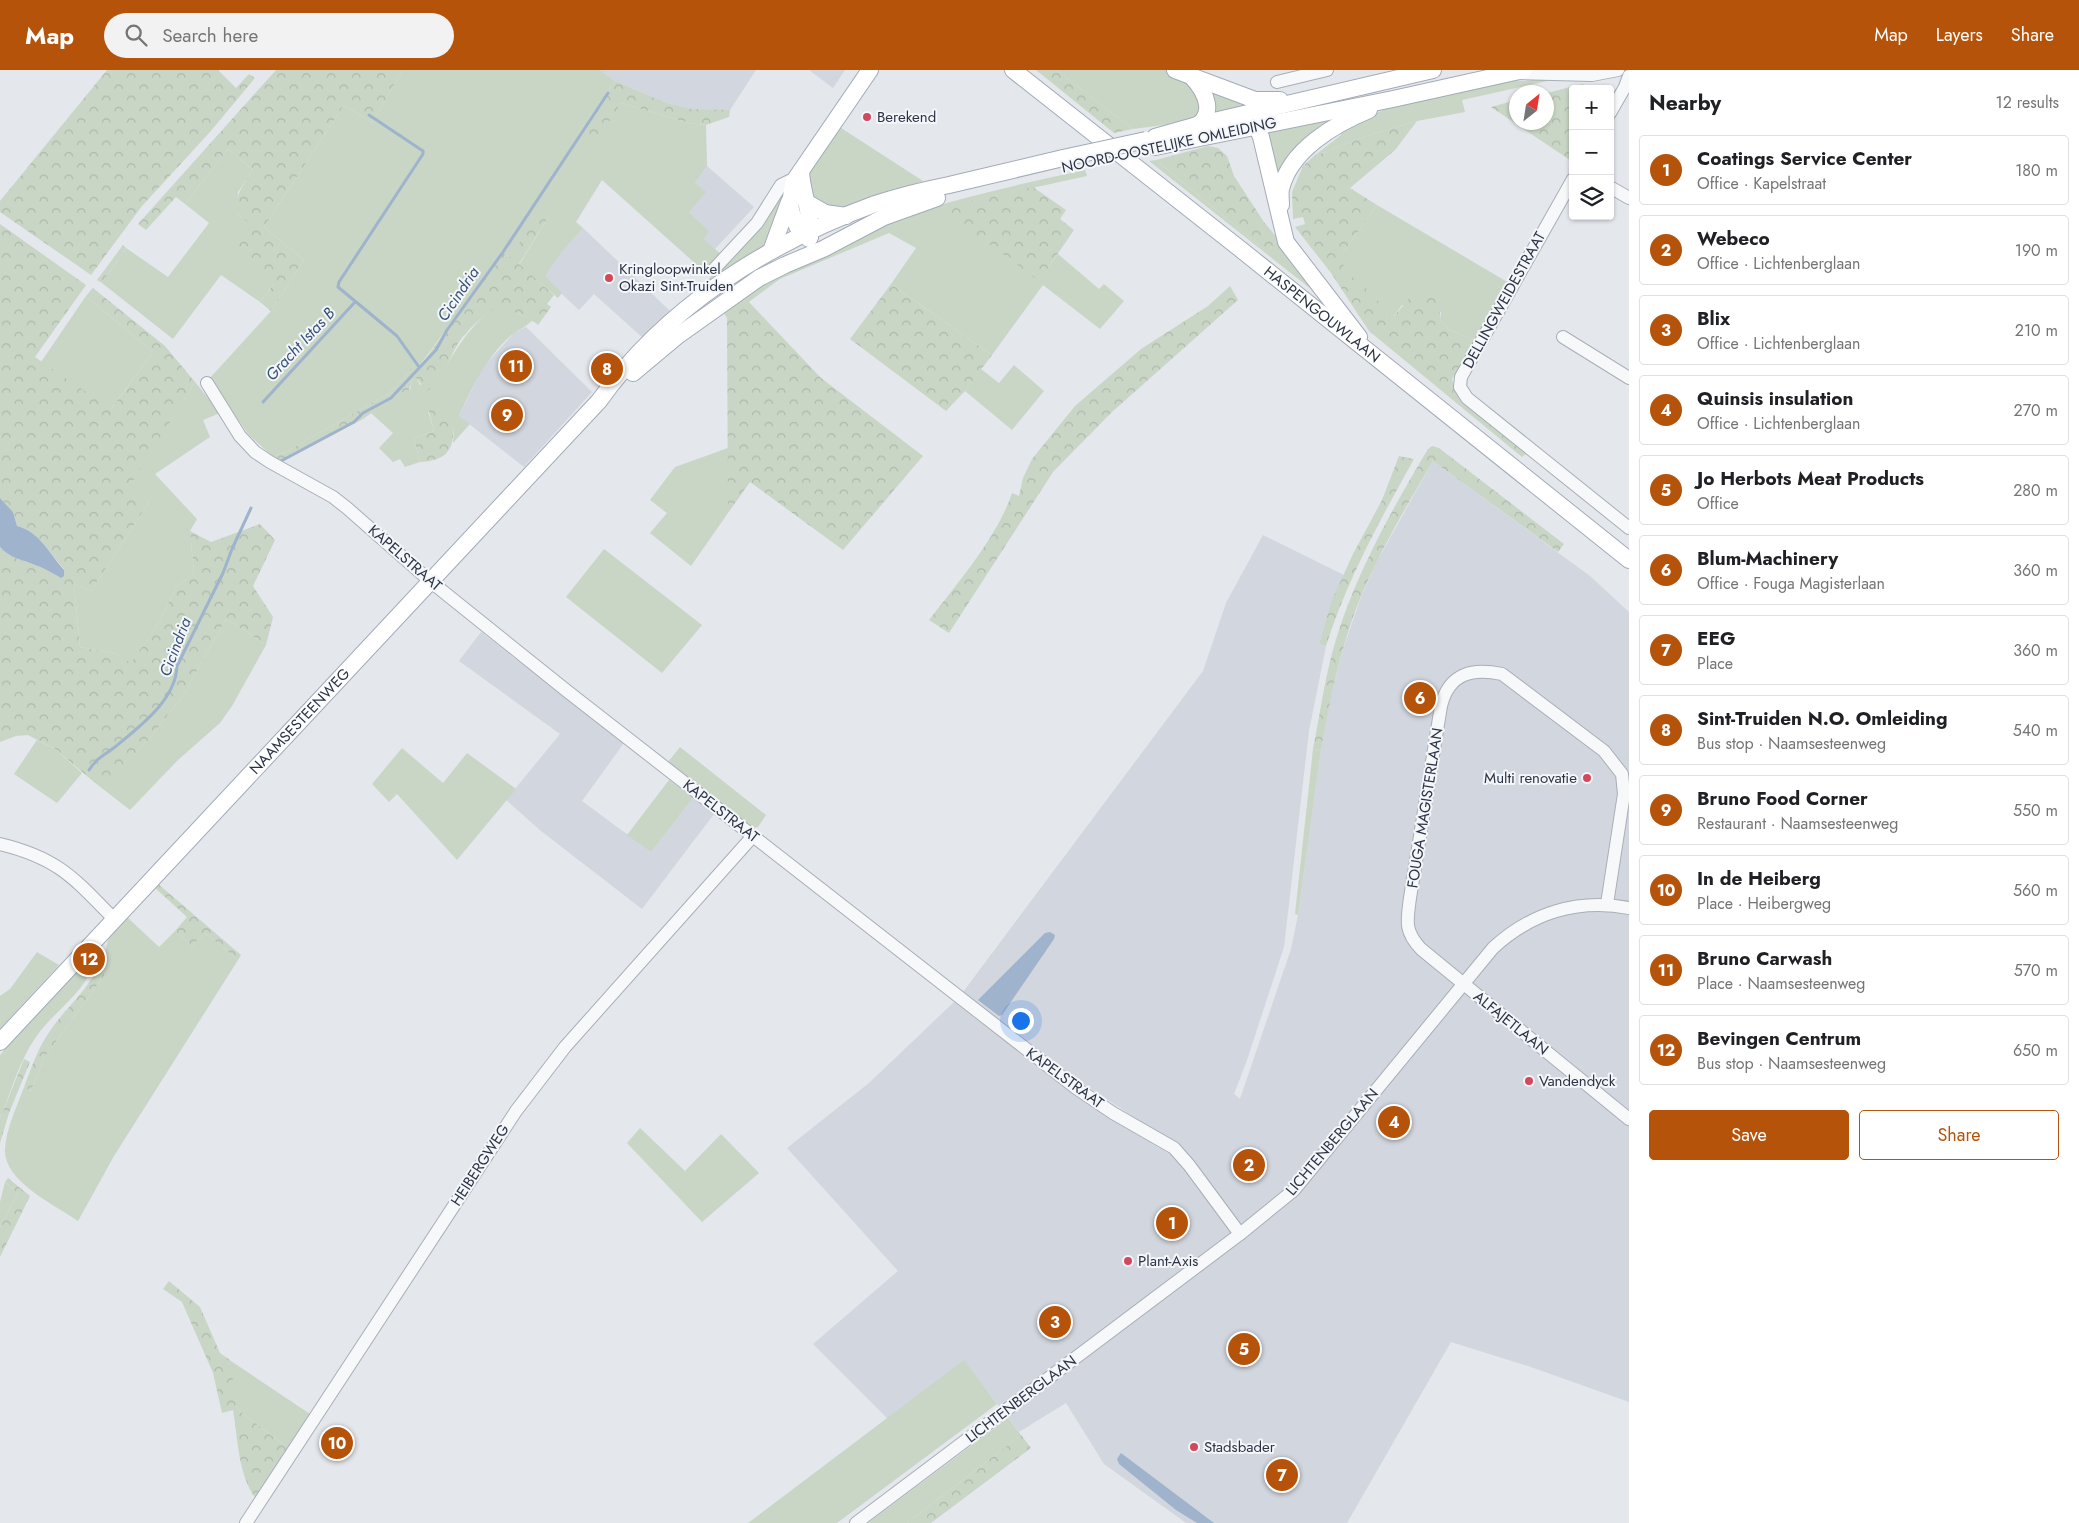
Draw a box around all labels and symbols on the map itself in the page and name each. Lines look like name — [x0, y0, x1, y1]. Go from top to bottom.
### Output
north arrow — [1509, 85, 1554, 130]
place label: Berekend — [877, 106, 936, 128]
marker: Berekend — [861, 111, 873, 123]
street label: NOORD-OOSTELIJKE OMLEIDING — [1059, 111, 1279, 179]
street label: DELLINGWEIDESTRAAT — [1457, 228, 1551, 372]
place label: Kringloopwinkel Okazi Sint-Truiden — [619, 258, 734, 297]
street label: HASPENGOUWLAAN — [1259, 261, 1385, 368]
water label: Cicindria — [431, 262, 485, 326]
marker: Kringloopwinkel Okazi Sint-Truiden — [603, 272, 615, 284]
water label: Gracht Istas B — [260, 302, 340, 386]
pin: 11 — [500, 347, 532, 385]
pin: 8 — [591, 350, 623, 388]
pin: 9 — [491, 396, 523, 434]
street label: KAPELSTRAAT — [363, 520, 447, 596]
water label: Cicindria — [153, 614, 197, 680]
street label: NAAMSESTEENWEG — [244, 663, 355, 779]
pin: 6 — [1404, 679, 1436, 717]
street label: FOUGA MAGISTERLAAN — [1401, 726, 1449, 890]
place label: Multi renovatie — [1484, 767, 1577, 789]
marker: Multi renovatie — [1581, 772, 1593, 784]
street label: KAPELSTRAAT — [678, 774, 764, 848]
pin: 12 — [73, 940, 105, 978]
street label: ALFAJETLAAN — [1469, 986, 1553, 1060]
your location — [1008, 1008, 1034, 1034]
street label: KAPELSTRAAT — [1022, 1042, 1108, 1114]
place label: Vandendyck — [1539, 1070, 1616, 1092]
marker: Vandendyck — [1523, 1075, 1535, 1087]
street label: LICHTENBERGLAAN — [1281, 1084, 1383, 1200]
pin: 4 — [1378, 1103, 1410, 1141]
street label: HEIBERGWEG — [445, 1120, 515, 1210]
pin: 2 — [1233, 1146, 1265, 1184]
pin: 1 — [1156, 1204, 1188, 1242]
place label: Plant-Axis — [1138, 1250, 1198, 1272]
marker: Plant-Axis — [1122, 1255, 1134, 1267]
pin: 3 — [1039, 1303, 1071, 1341]
pin: 5 — [1228, 1330, 1260, 1368]
street label: LICHTENBERGLAAN — [961, 1350, 1081, 1448]
pin: 10 — [321, 1424, 353, 1462]
place label: Stadsbader — [1204, 1436, 1276, 1458]
marker: Stadsbader — [1188, 1441, 1200, 1453]
pin: 7 — [1266, 1456, 1298, 1494]

